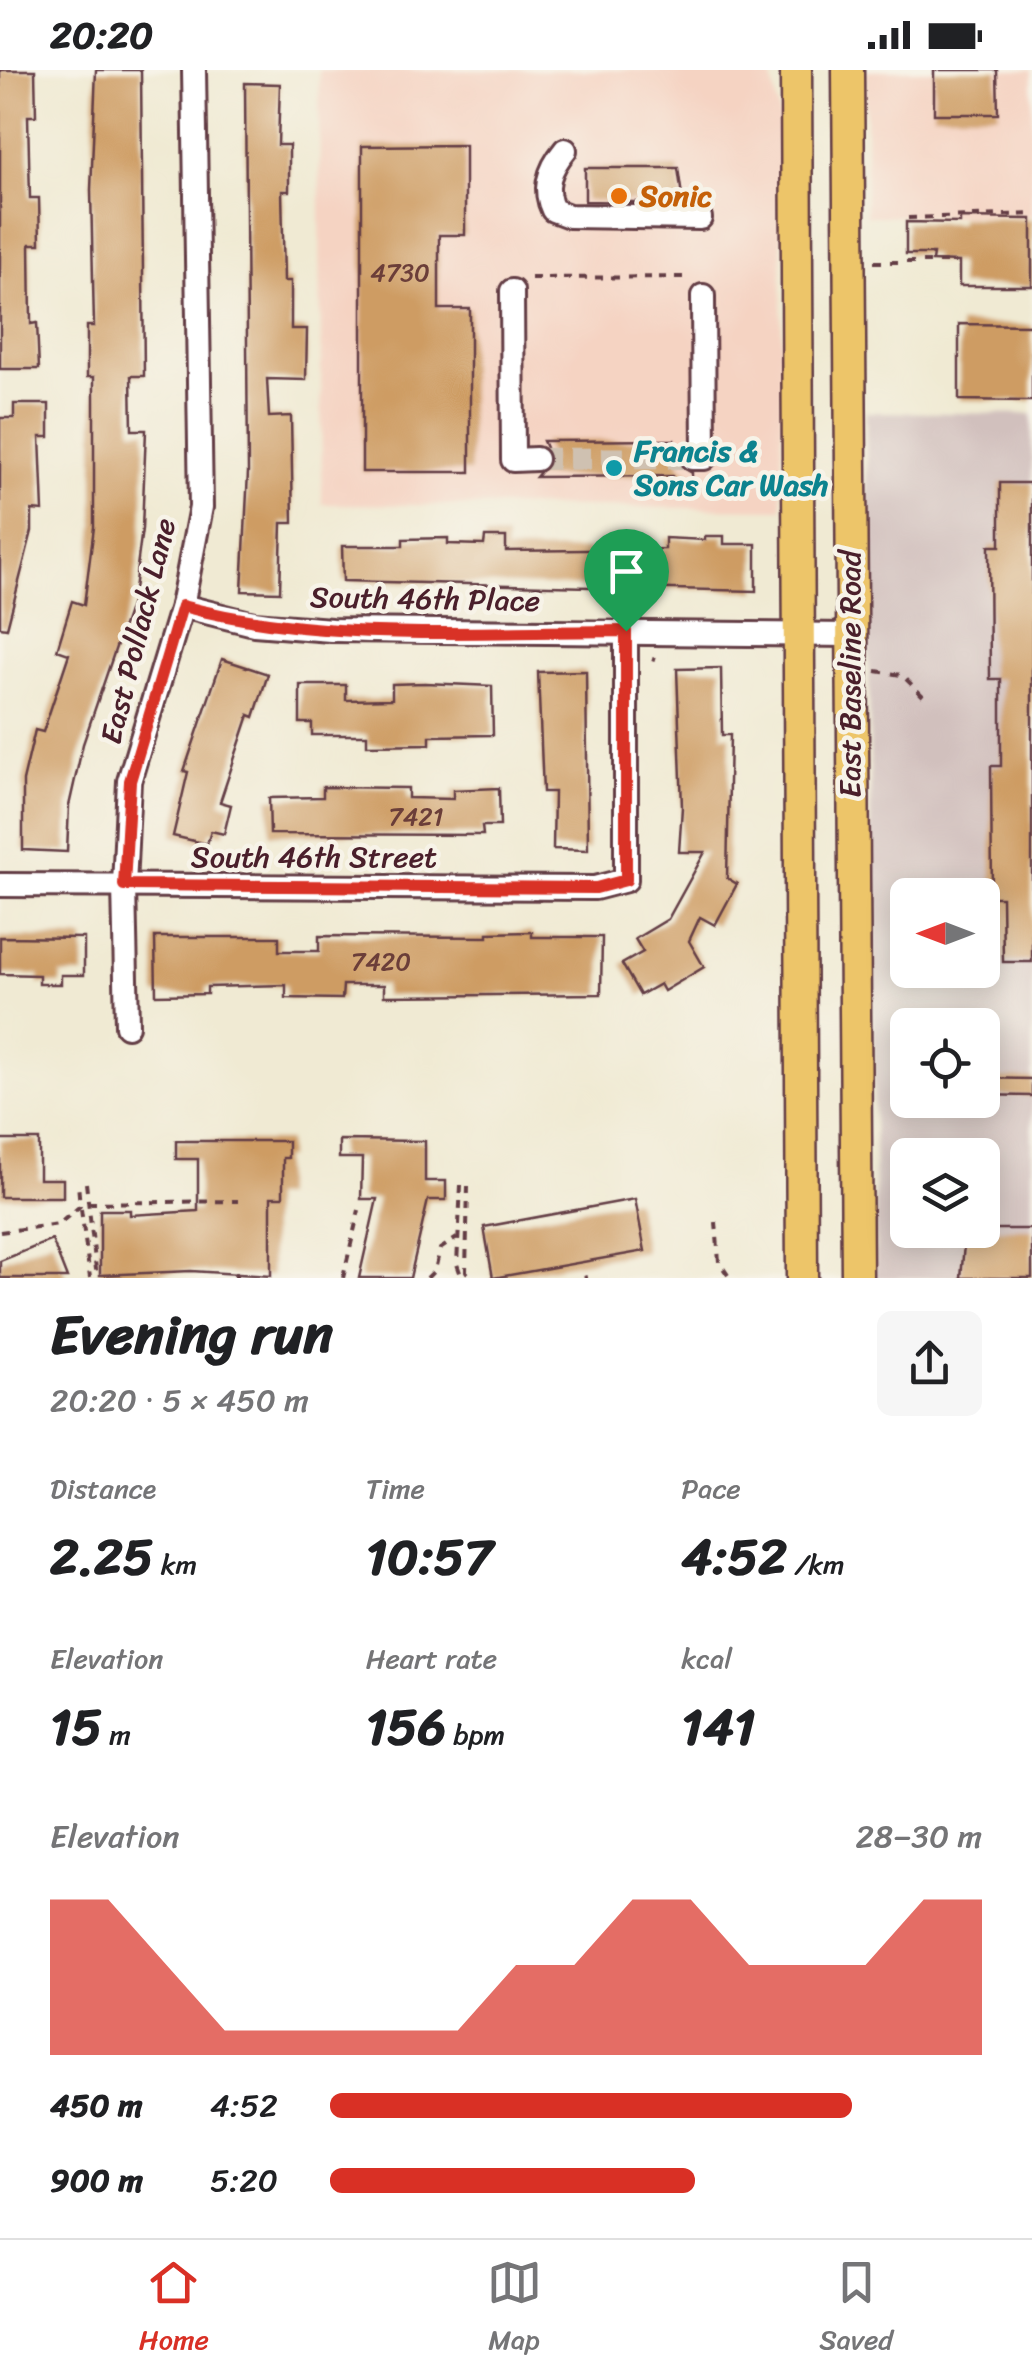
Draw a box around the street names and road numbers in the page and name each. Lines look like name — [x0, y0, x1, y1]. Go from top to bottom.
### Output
street label: East Pollack Lane — [84, 512, 192, 750]
street label: East Baseline Road — [823, 548, 877, 798]
street label: South 46th Place — [309, 570, 541, 628]
street label: South 46th Street — [191, 830, 437, 884]

